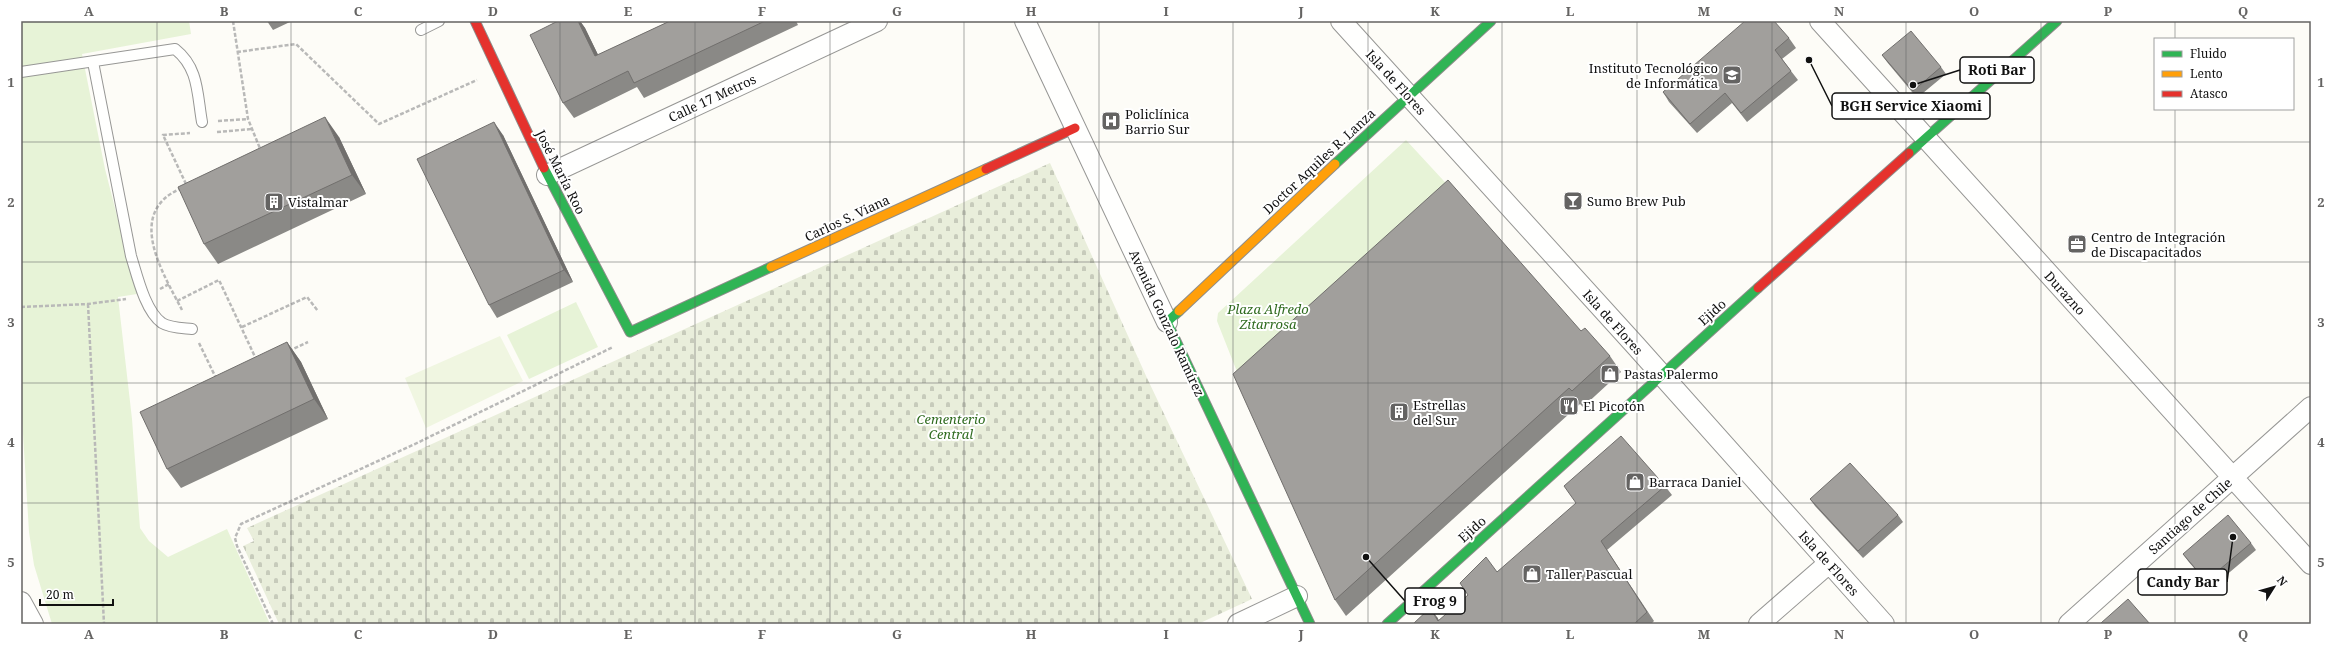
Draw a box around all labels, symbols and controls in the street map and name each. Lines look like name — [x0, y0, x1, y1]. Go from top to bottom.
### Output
text: A — [84, 2, 94, 20]
text: B — [220, 2, 229, 20]
text: C — [354, 2, 363, 20]
text: D — [488, 2, 498, 20]
text: E — [624, 2, 633, 20]
text: F — [758, 2, 766, 20]
text: G — [892, 2, 902, 20]
text: H — [1026, 2, 1037, 20]
text: I — [1163, 2, 1169, 20]
text: J — [1297, 2, 1304, 20]
text: K — [1430, 2, 1440, 20]
text: L — [1566, 2, 1575, 20]
text: M — [1698, 2, 1711, 20]
text: N — [1834, 2, 1845, 20]
text: O — [1969, 2, 1979, 20]
text: P — [2104, 2, 2113, 20]
text: Q — [2238, 2, 2248, 20]
legend — [2154, 38, 2294, 110]
text: Fluido — [2190, 45, 2227, 62]
street label: Isla de Flores — [1362, 46, 1430, 119]
callout: Roti Bar — [1960, 57, 2034, 83]
place label: Instituto Tecnológico de Informática — [1589, 59, 1718, 92]
text: Roti Bar — [1968, 60, 2027, 79]
school or university icon: Instituto Tecnológico de Informática — [1721, 64, 1743, 86]
text: Lento — [2190, 65, 2223, 82]
street label: Calle 17 Metros — [665, 70, 759, 126]
text: 1 — [7, 73, 15, 91]
text: 1 — [2317, 73, 2325, 91]
text: Atasco — [2190, 85, 2228, 102]
callout: BGH Service Xiaomi — [1832, 93, 1990, 119]
text: BGH Service Xiaomi — [1840, 96, 1982, 115]
street label: Doctor Aquiles R. Lanza — [1259, 104, 1379, 218]
place label: Policlínica Barrio Sur — [1125, 105, 1190, 138]
hospital icon: Policlínica Barrio Sur — [1100, 110, 1122, 132]
street label: José María Roo — [532, 126, 590, 217]
street label: Carlos S. Viana — [802, 190, 892, 246]
bar icon: Sumo Brew Pub — [1562, 190, 1584, 212]
building icon: Vistalmar — [263, 191, 285, 213]
place label: Sumo Brew Pub — [1587, 192, 1686, 210]
text: 2 — [7, 193, 15, 211]
place label: Vistalmar — [288, 193, 348, 211]
text: 2 — [2317, 193, 2325, 211]
place label: Centro de Integración de Discapacitados — [2091, 228, 2226, 261]
office icon: Centro de Integración de Discapacitados — [2066, 233, 2088, 255]
street label: Avenida Gonzalo Ramírez — [1125, 247, 1209, 399]
street label: Durazno — [2040, 267, 2090, 319]
street label: Isla de Flores — [1579, 286, 1647, 359]
street label: Ejido — [1694, 295, 1730, 329]
park label: Plaza Alfredo Zitarrosa — [1226, 300, 1309, 333]
text: 3 — [7, 313, 15, 331]
text: 3 — [2317, 313, 2325, 331]
shop icon: Pastas Palermo — [1599, 363, 1621, 385]
place label: Pastas Palermo — [1624, 365, 1718, 383]
restaurant icon: El Picotón — [1558, 395, 1580, 417]
place label: Estrellas del Sur — [1413, 396, 1466, 429]
place label: El Picotón — [1583, 397, 1645, 415]
building icon: Estrellas del Sur — [1388, 401, 1410, 423]
park label: Cementerio Central — [916, 410, 986, 443]
text: 4 — [7, 433, 15, 451]
text: 4 — [2317, 433, 2325, 451]
shop icon: Barraca Daniel — [1624, 471, 1646, 493]
place label: Barraca Daniel — [1649, 473, 1742, 491]
street label: Santiago de Chile — [2144, 474, 2236, 558]
street label: Ejido — [1454, 512, 1490, 546]
street label: Isla de Flores — [1795, 527, 1863, 600]
text: 5 — [7, 553, 15, 571]
text: 5 — [2317, 553, 2325, 571]
shop icon: Taller Pascual — [1521, 563, 1543, 585]
place label: Taller Pascual — [1546, 565, 1632, 583]
north arrow — [2254, 567, 2294, 607]
callout: Candy Bar — [2138, 569, 2227, 595]
text: Candy Bar — [2146, 572, 2220, 591]
text: N — [2274, 573, 2291, 589]
scale bar — [40, 581, 113, 607]
text: 20 m — [46, 586, 74, 603]
callout: Frog 9 — [1405, 588, 1465, 614]
text: Frog 9 — [1413, 591, 1457, 610]
text: A — [84, 625, 94, 643]
text: B — [220, 625, 229, 643]
text: C — [354, 625, 363, 643]
text: D — [488, 625, 498, 643]
text: E — [624, 625, 633, 643]
text: F — [758, 625, 766, 643]
text: G — [892, 625, 902, 643]
text: H — [1026, 625, 1037, 643]
text: I — [1163, 625, 1169, 643]
text: J — [1297, 625, 1304, 643]
text: K — [1430, 625, 1440, 643]
text: L — [1566, 625, 1575, 643]
text: M — [1698, 625, 1711, 643]
text: N — [1834, 625, 1845, 643]
text: O — [1969, 625, 1979, 643]
text: P — [2104, 625, 2113, 643]
text: Q — [2238, 625, 2248, 643]

